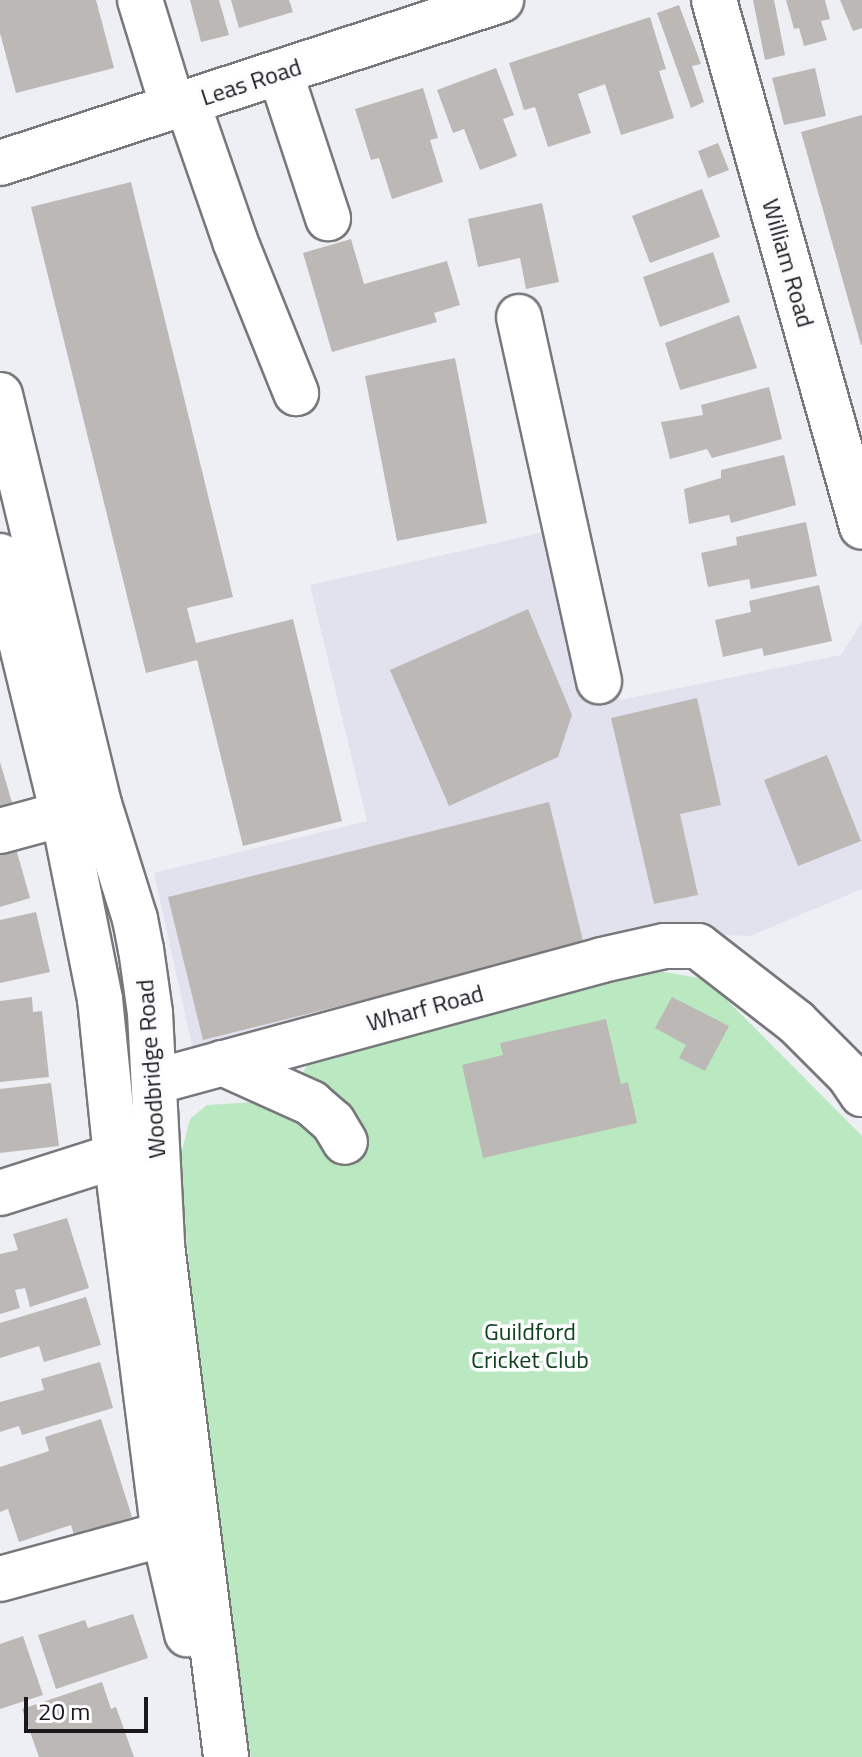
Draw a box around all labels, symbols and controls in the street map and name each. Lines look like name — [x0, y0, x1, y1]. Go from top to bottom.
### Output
street label: Leas Road — [197, 52, 305, 112]
street label: William Road — [756, 195, 820, 331]
street label: Woodbridge Road — [130, 979, 172, 1159]
street label: Wharf Road — [363, 979, 487, 1037]
park label: Guildford Cricket Club — [471, 1318, 589, 1374]
scale bar — [28, 1681, 152, 1731]
text: 20 m — [38, 1693, 90, 1729]

